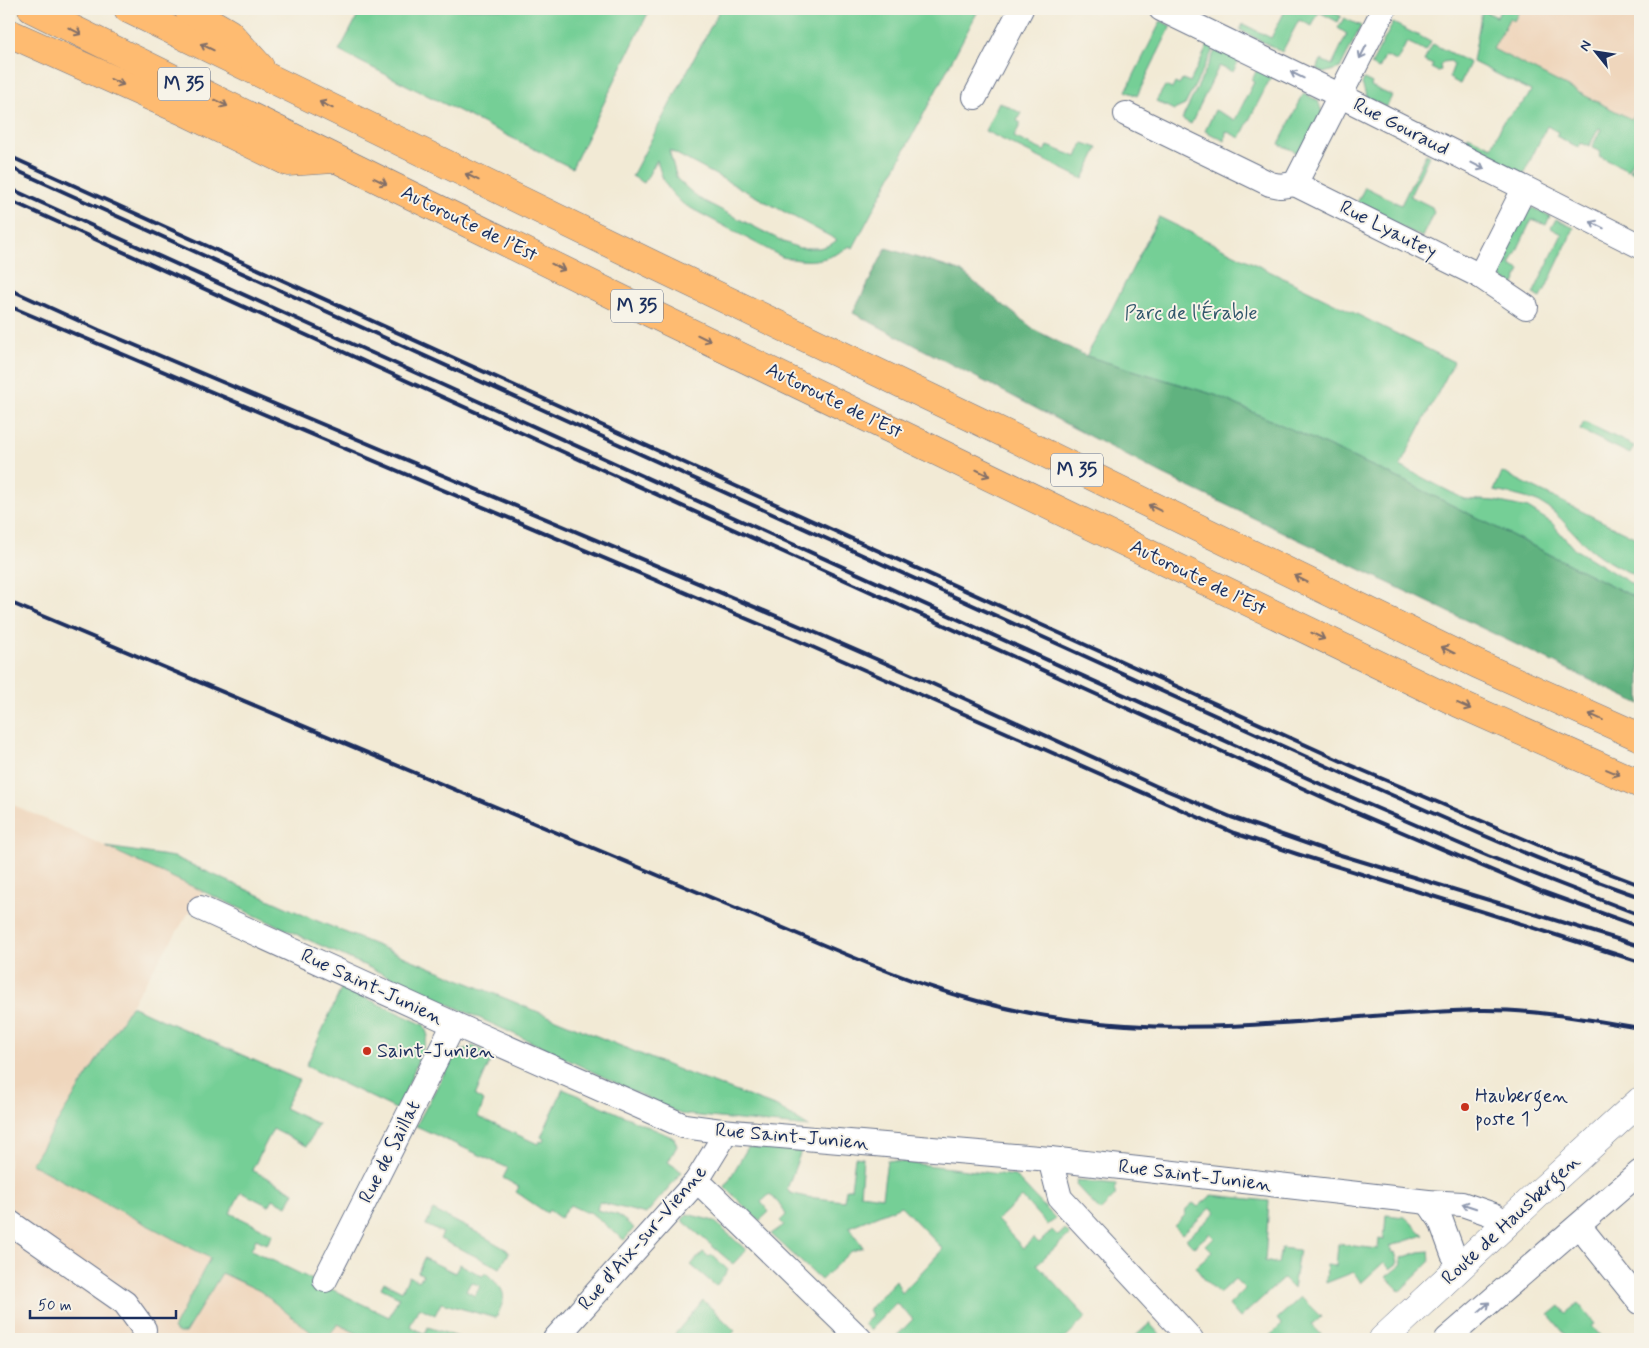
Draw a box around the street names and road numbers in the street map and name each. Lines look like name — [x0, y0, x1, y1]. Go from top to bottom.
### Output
road number: M 35 — [158, 68, 210, 100]
street label: Rue Gouraud — [1348, 91, 1454, 163]
street label: Autoroute de l’Est — [396, 179, 542, 269]
street label: Rue Lyautey — [1335, 194, 1441, 266]
road number: M 35 — [611, 290, 663, 322]
street label: Autoroute de l’Est — [761, 356, 907, 446]
road number: M 35 — [1051, 454, 1103, 486]
street label: Autoroute de l’Est — [1125, 533, 1271, 623]
street label: Rue Saint-Junien — [296, 942, 448, 1032]
street label: Rue de Saillat — [353, 1096, 427, 1208]
street label: Rue Saint-Junien — [714, 1117, 870, 1157]
street label: Route de Hausbergen — [1436, 1148, 1588, 1293]
street label: Rue Saint-Junien — [1117, 1153, 1273, 1199]
street label: Rue d'Aix-sur-Vienne — [572, 1159, 714, 1317]

